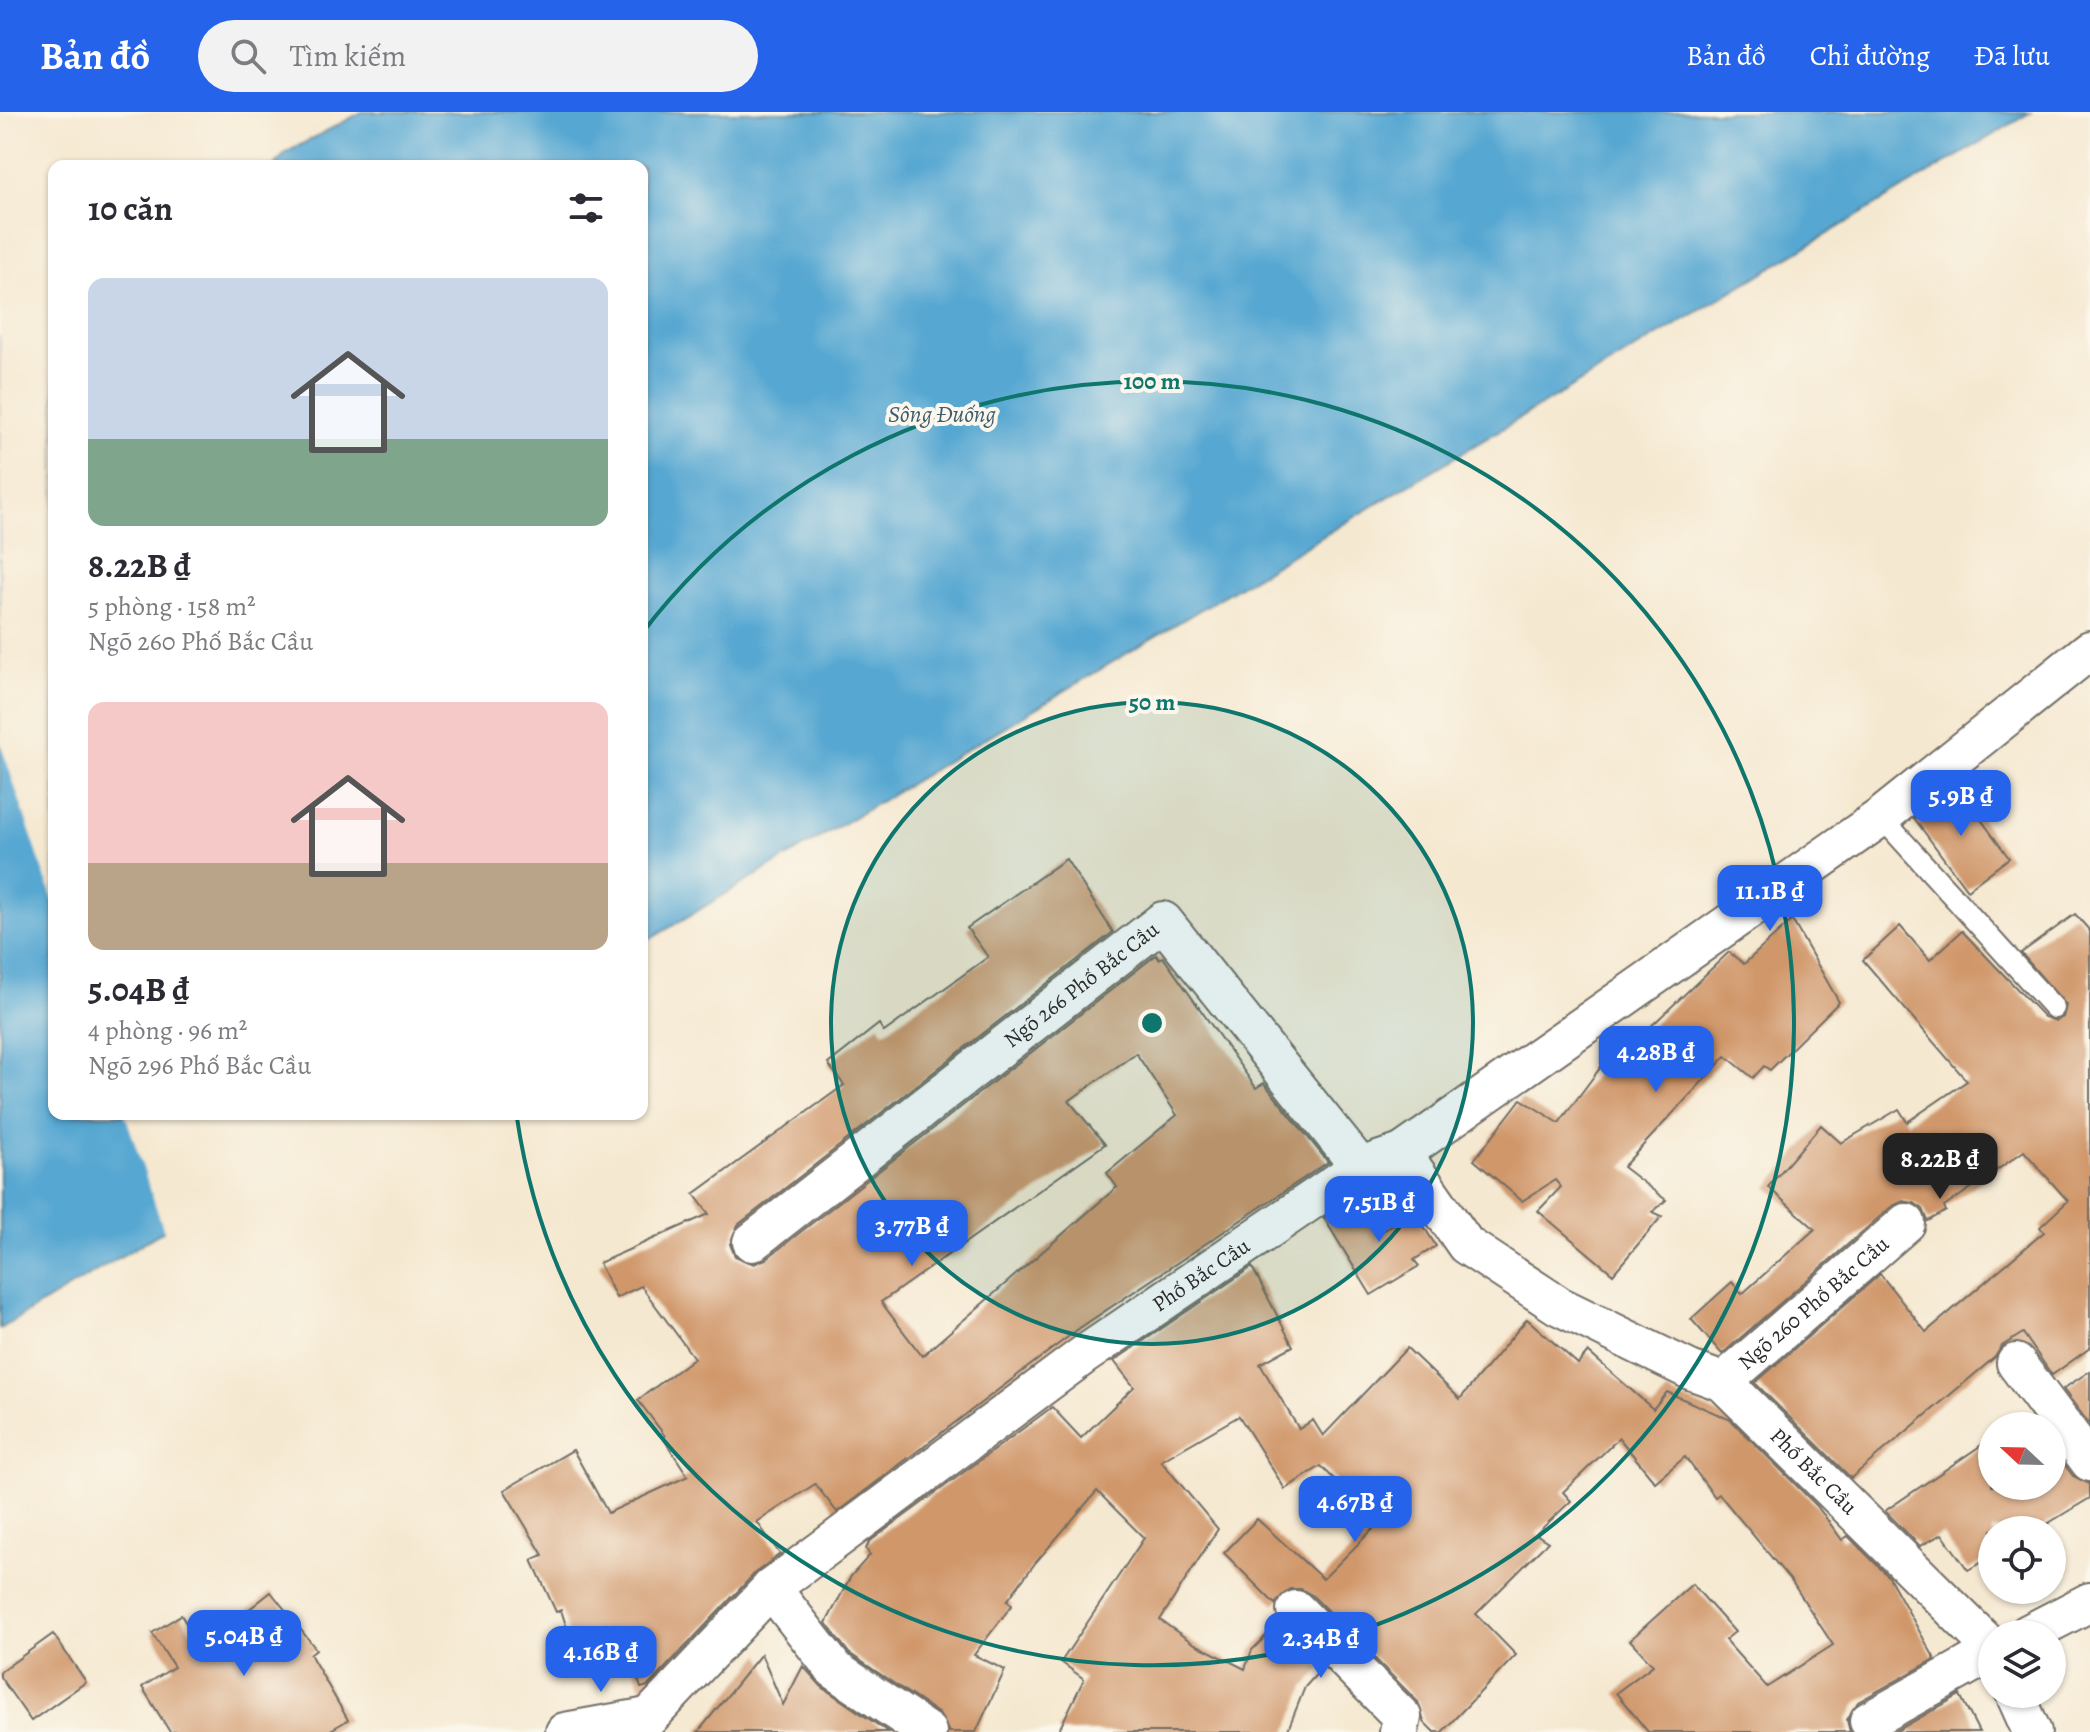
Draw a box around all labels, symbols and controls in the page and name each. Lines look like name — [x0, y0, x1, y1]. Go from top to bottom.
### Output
search box — [198, 20, 758, 92]
text: Bản đồ — [40, 30, 150, 82]
icon: search — [226, 34, 270, 78]
text: Tìm kiếm — [290, 36, 406, 76]
text: Bản đồ — [1686, 37, 1766, 75]
text: Chỉ đường — [1810, 37, 1930, 75]
text: Đã lưu — [1974, 37, 2050, 75]
text: 10 căn — [88, 185, 173, 232]
icon: filters — [564, 186, 608, 230]
icon: home — [276, 330, 420, 474]
text: 100 m — [1123, 365, 1181, 397]
water label: Sông Đuống — [888, 398, 996, 430]
text: 8.22B ₫ — [88, 542, 191, 589]
text: 5 phòng · 158 m² — [88, 589, 256, 624]
text: Ngõ 260 Phố Bắc Cầu — [88, 624, 313, 659]
text: 50 m — [1129, 686, 1175, 718]
icon: home — [276, 754, 420, 898]
pin: 5.9B ₫ — [1896, 770, 2026, 838]
text: 5.9B ₫ — [1929, 778, 1993, 813]
pin: 11.1B ₫ — [1696, 865, 1844, 933]
text: 11.1B ₫ — [1735, 873, 1805, 908]
street label: Ngõ 266 Phố Bắc Cầu — [998, 915, 1165, 1055]
text: 5.04B ₫ — [88, 966, 190, 1013]
centre of rings — [1138, 1009, 1166, 1037]
text: 4 phòng · 96 m² — [88, 1013, 247, 1048]
pin: 4.28B ₫ — [1582, 1026, 1730, 1094]
text: 4.28B ₫ — [1617, 1034, 1695, 1069]
text: Ngõ 296 Phố Bắc Cầu — [88, 1048, 311, 1083]
pin: 8.22B ₫ — [1866, 1133, 2014, 1201]
text: 8.22B ₫ — [1901, 1141, 1979, 1176]
pin: 7.51B ₫ — [1305, 1176, 1453, 1244]
text: 7.51B ₫ — [1343, 1184, 1415, 1219]
pin: 3.77B ₫ — [838, 1200, 986, 1268]
text: 3.77B ₫ — [875, 1208, 949, 1243]
street label: Ngõ 260 Phố Bắc Cầu — [1732, 1229, 1895, 1377]
street label: Phố Bắc Cầu — [1146, 1231, 1256, 1319]
north arrow — [1978, 1412, 2066, 1500]
map controls — [1978, 1412, 2066, 1708]
street label: Phố Bắc Cầu — [1763, 1421, 1864, 1522]
pin: 4.67B ₫ — [1281, 1476, 1429, 1544]
text: 4.67B ₫ — [1317, 1484, 1393, 1519]
button: locate — [1978, 1516, 2066, 1604]
pin: 5.04B ₫ — [170, 1610, 318, 1678]
pin: 2.34B ₫ — [1247, 1612, 1395, 1680]
text: 5.04B ₫ — [205, 1618, 283, 1653]
text: 2.34B ₫ — [1282, 1620, 1360, 1655]
button: layers — [1978, 1620, 2066, 1708]
pin: 4.16B ₫ — [527, 1626, 675, 1694]
text: 4.16B ₫ — [564, 1634, 638, 1669]

